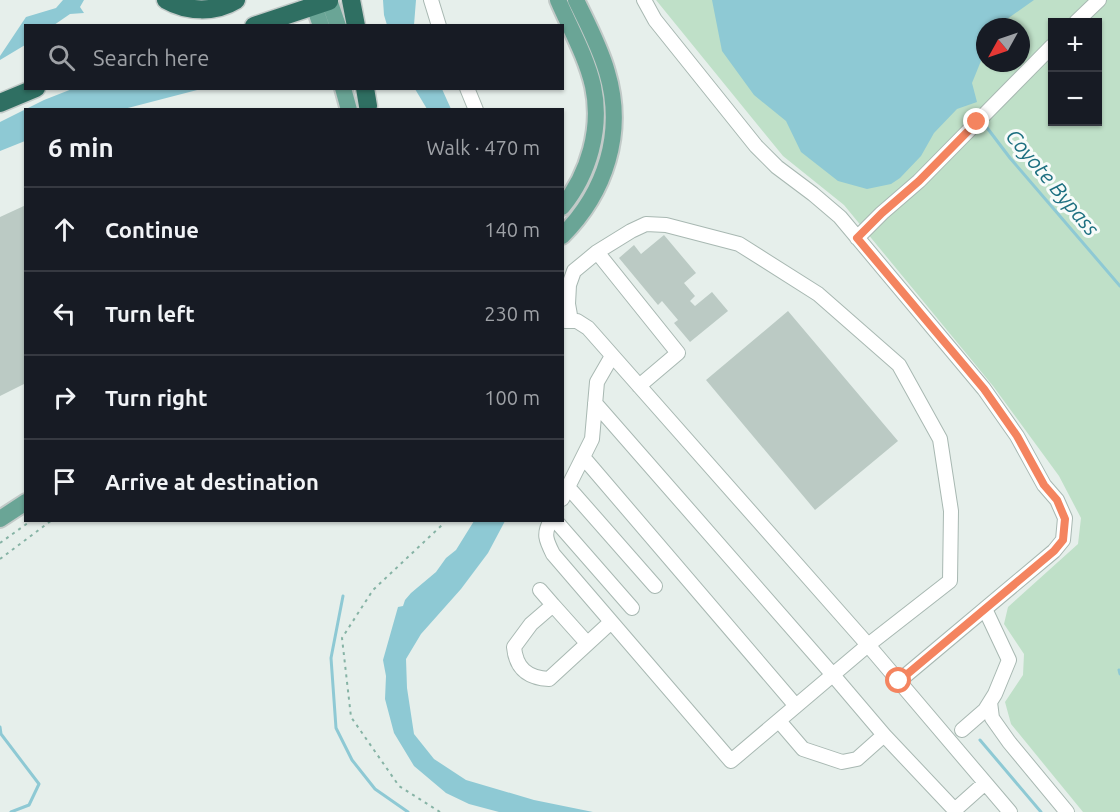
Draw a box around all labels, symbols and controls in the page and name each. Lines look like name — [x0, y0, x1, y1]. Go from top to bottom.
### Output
north arrow — [976, 18, 1030, 72]
map controls — [1048, 18, 1102, 126]
button: + — [1048, 18, 1102, 72]
search box — [24, 24, 564, 90]
icon: search — [45, 41, 78, 74]
text: Search here — [93, 45, 209, 70]
button: − — [1048, 72, 1102, 126]
route end — [963, 108, 989, 134]
water label: Coyote Bypass — [1001, 124, 1105, 240]
text: 6 min — [48, 133, 114, 162]
text: Walk · 470 m — [427, 136, 540, 159]
icon: ahead — [48, 213, 81, 246]
text: Continue — [105, 217, 199, 242]
text: 140 m — [484, 218, 540, 241]
icon: left — [48, 297, 81, 330]
text: Turn left — [105, 301, 195, 326]
text: 230 m — [484, 302, 540, 325]
icon: right — [48, 381, 81, 414]
text: Turn right — [105, 385, 207, 410]
text: 100 m — [484, 386, 540, 409]
icon: arrive — [48, 465, 81, 498]
text: Arrive at destination — [105, 469, 319, 494]
route start — [885, 667, 911, 693]

